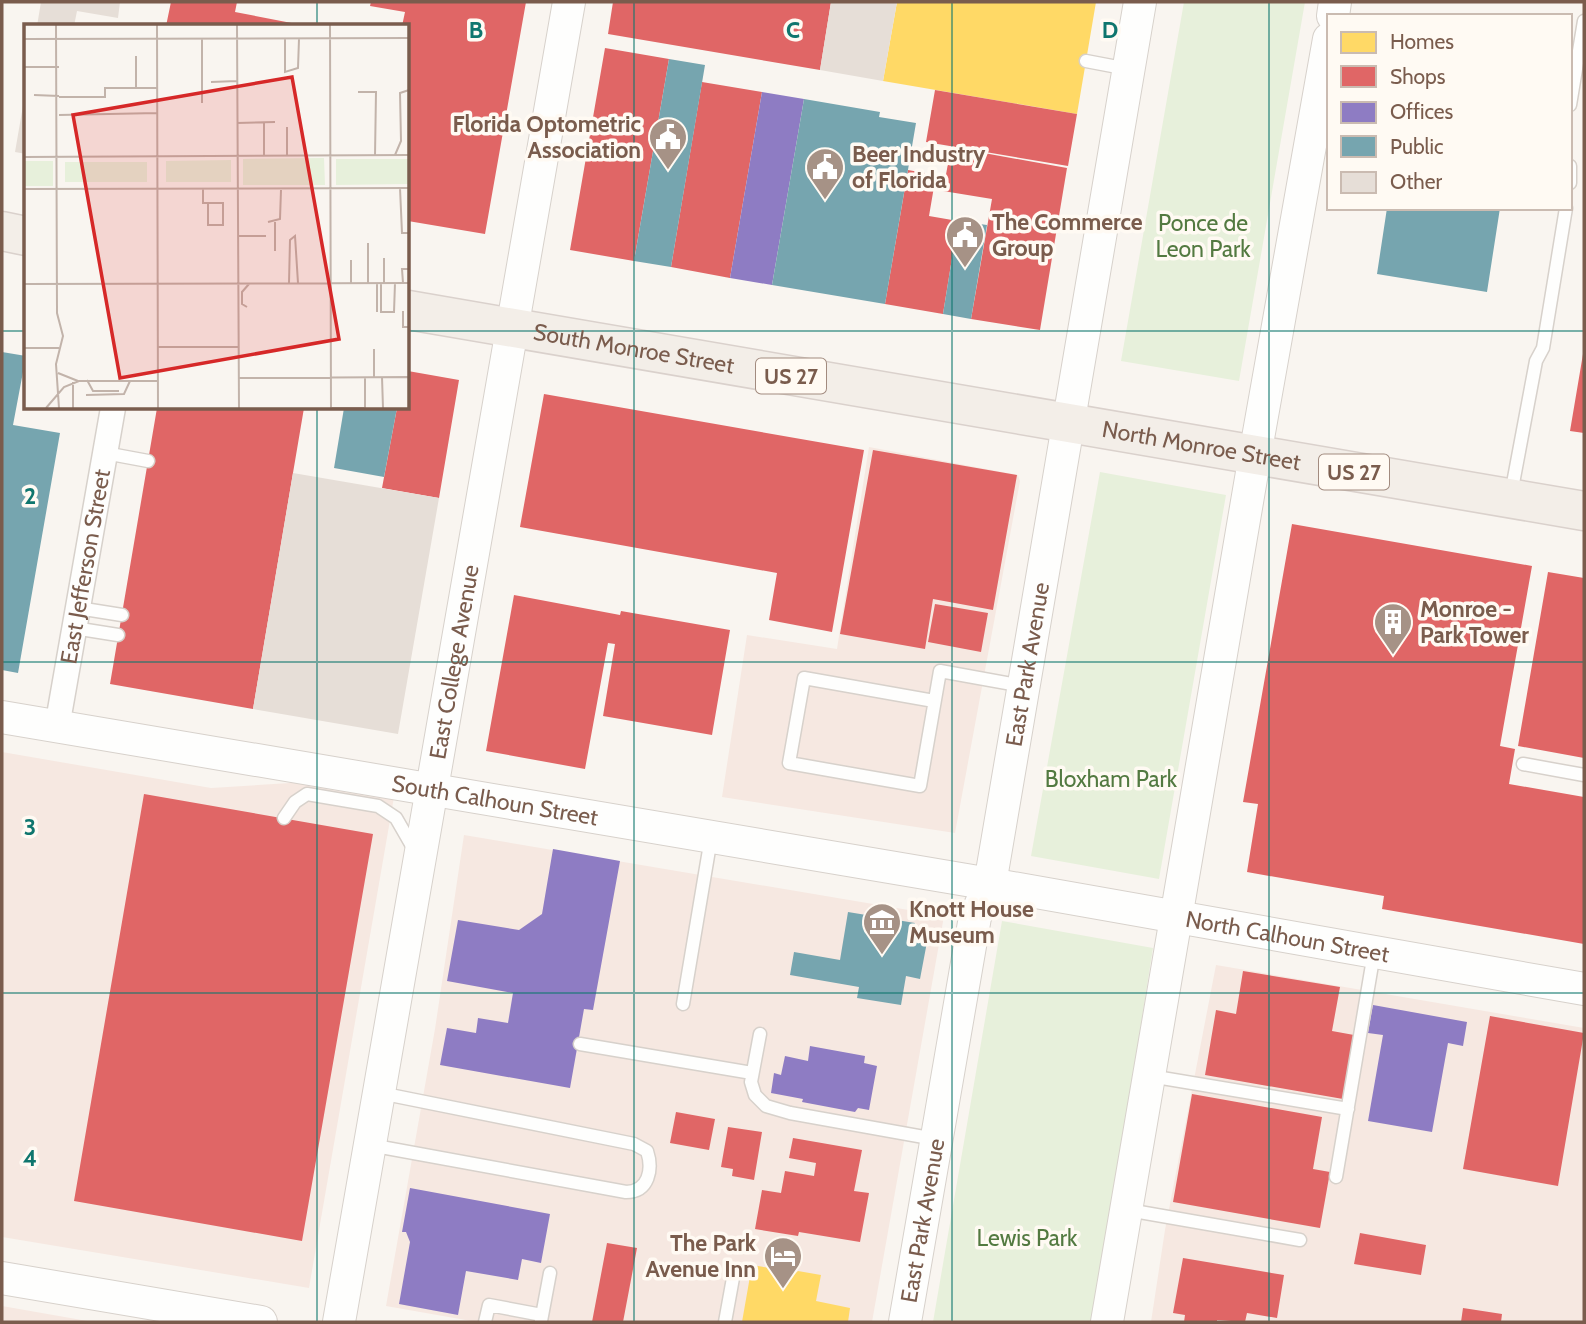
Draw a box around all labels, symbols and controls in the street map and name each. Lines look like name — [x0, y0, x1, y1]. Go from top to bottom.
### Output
legend — [1327, 14, 1572, 210]
text: B — [469, 16, 483, 44]
text: C — [786, 16, 800, 44]
text: D — [1102, 16, 1118, 44]
inset map — [24, 24, 410, 410]
text: Homes — [1390, 29, 1454, 54]
text: Shops — [1390, 64, 1446, 89]
text: Offices — [1390, 99, 1454, 124]
place label: Florida Optometric Association — [452, 110, 641, 164]
public building icon: Florida Optometric Association — [647, 116, 689, 171]
text: Public — [1390, 134, 1444, 159]
place label: Beer Industry of Florida — [852, 140, 986, 194]
public building icon: Beer Industry of Florida — [804, 146, 846, 201]
text: Other — [1390, 169, 1442, 194]
place label: The Commerce Group — [992, 208, 1143, 262]
park label: Ponce de Leon Park — [1155, 209, 1251, 263]
public building icon: The Commerce Group — [944, 214, 986, 269]
street label: South Monroe Street — [531, 318, 737, 380]
road number: US 27 — [756, 358, 826, 394]
street label: North Monroe Street — [1100, 415, 1303, 476]
road number: US 27 — [1319, 454, 1389, 490]
street label: East Jefferson Street — [54, 467, 116, 666]
text: 2 — [24, 482, 36, 510]
street label: East College Avenue — [423, 562, 485, 761]
street label: East Park Avenue — [1000, 580, 1055, 749]
place label: Monroe - Park Tower — [1420, 595, 1529, 649]
building icon: Monroe - Park Tower — [1372, 601, 1414, 656]
park label: Bloxham Park — [1045, 765, 1178, 793]
street label: South Calhoun Street — [390, 769, 600, 832]
text: 3 — [24, 813, 36, 841]
place label: Knott House Museum — [909, 895, 1034, 949]
museum icon: Knott House Museum — [861, 901, 903, 956]
street label: North Calhoun Street — [1183, 905, 1392, 968]
street label: East Park Avenue — [895, 1136, 951, 1305]
text: 4 — [23, 1144, 37, 1172]
park label: Lewis Park — [977, 1224, 1078, 1252]
place label: The Park Avenue Inn — [645, 1229, 757, 1283]
hotel icon: The Park Avenue Inn — [762, 1235, 804, 1290]

